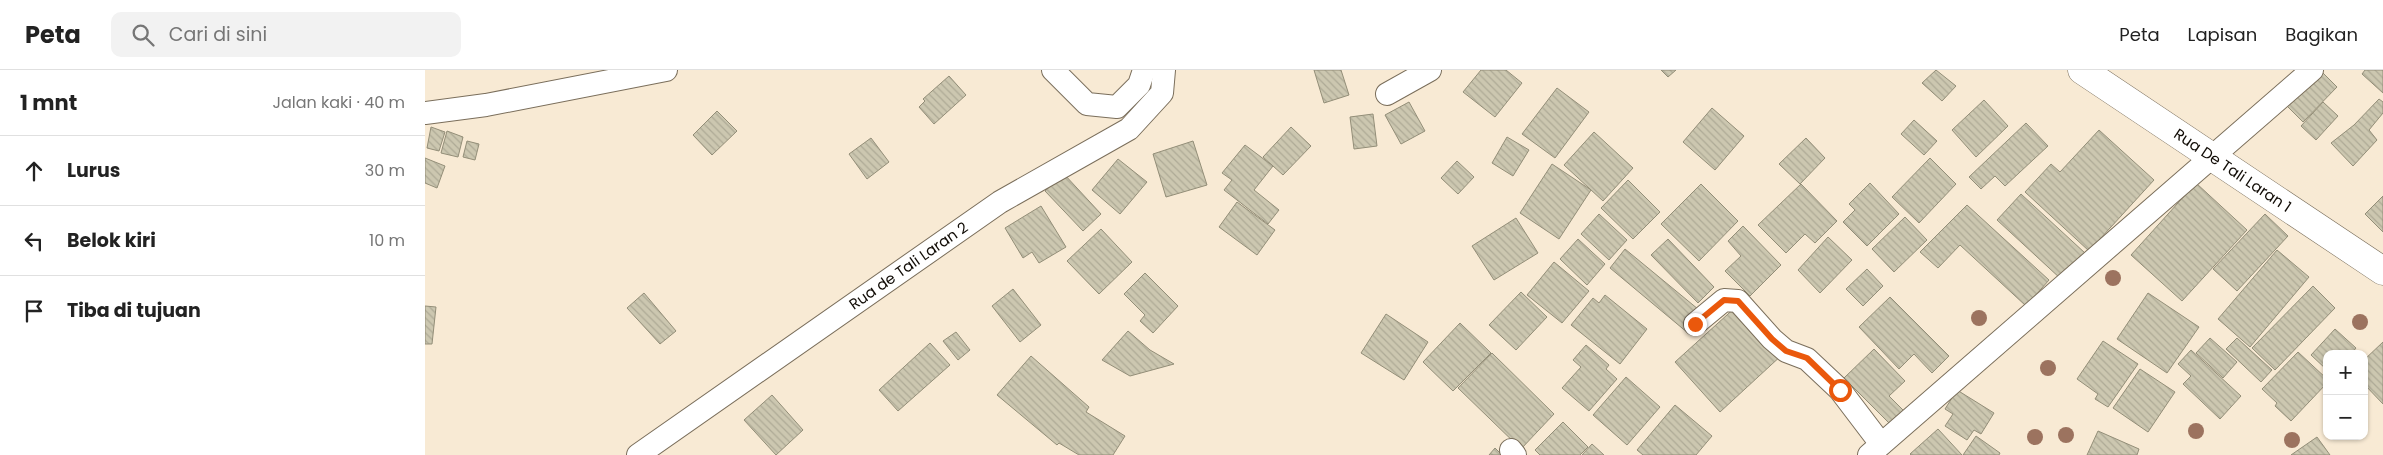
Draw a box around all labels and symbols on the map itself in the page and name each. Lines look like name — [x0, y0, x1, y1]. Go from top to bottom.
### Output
street label: Rua De Tali Laran 1 — [2170, 123, 2296, 217]
street label: Rua de Tali Laran 2 — [845, 217, 972, 314]
route end — [1684, 313, 1707, 336]
route start — [1829, 379, 1852, 402]

